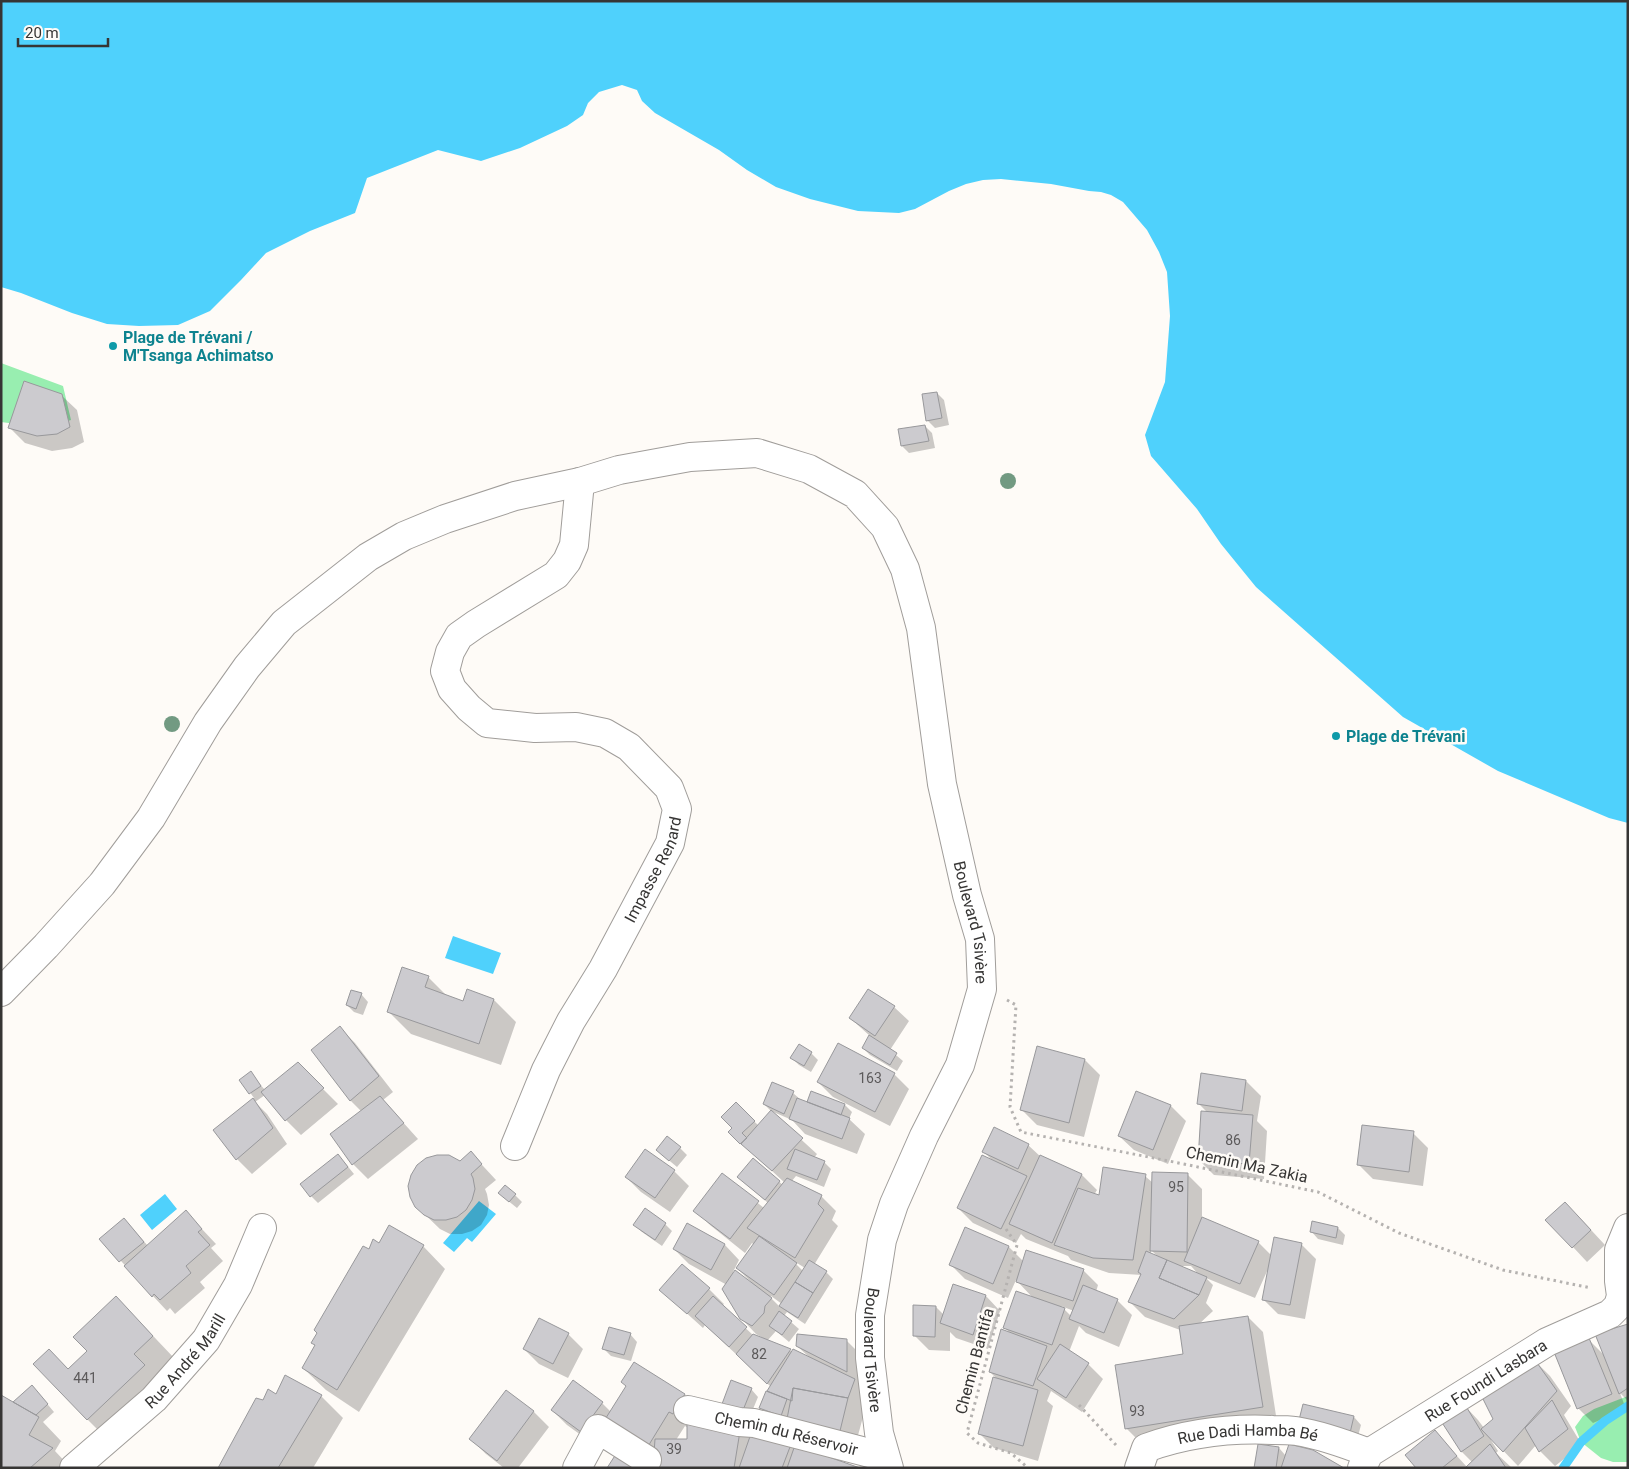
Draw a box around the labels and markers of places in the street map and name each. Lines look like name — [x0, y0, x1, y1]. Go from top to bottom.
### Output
place label: Plage de Trévani / M'Tsanga Achimatso — [123, 328, 274, 365]
marker: Plage de Trévani / M'Tsanga Achimatso — [107, 340, 119, 352]
place label: Plage de Trévani — [1346, 727, 1465, 746]
marker: Plage de Trévani — [1330, 730, 1342, 742]

